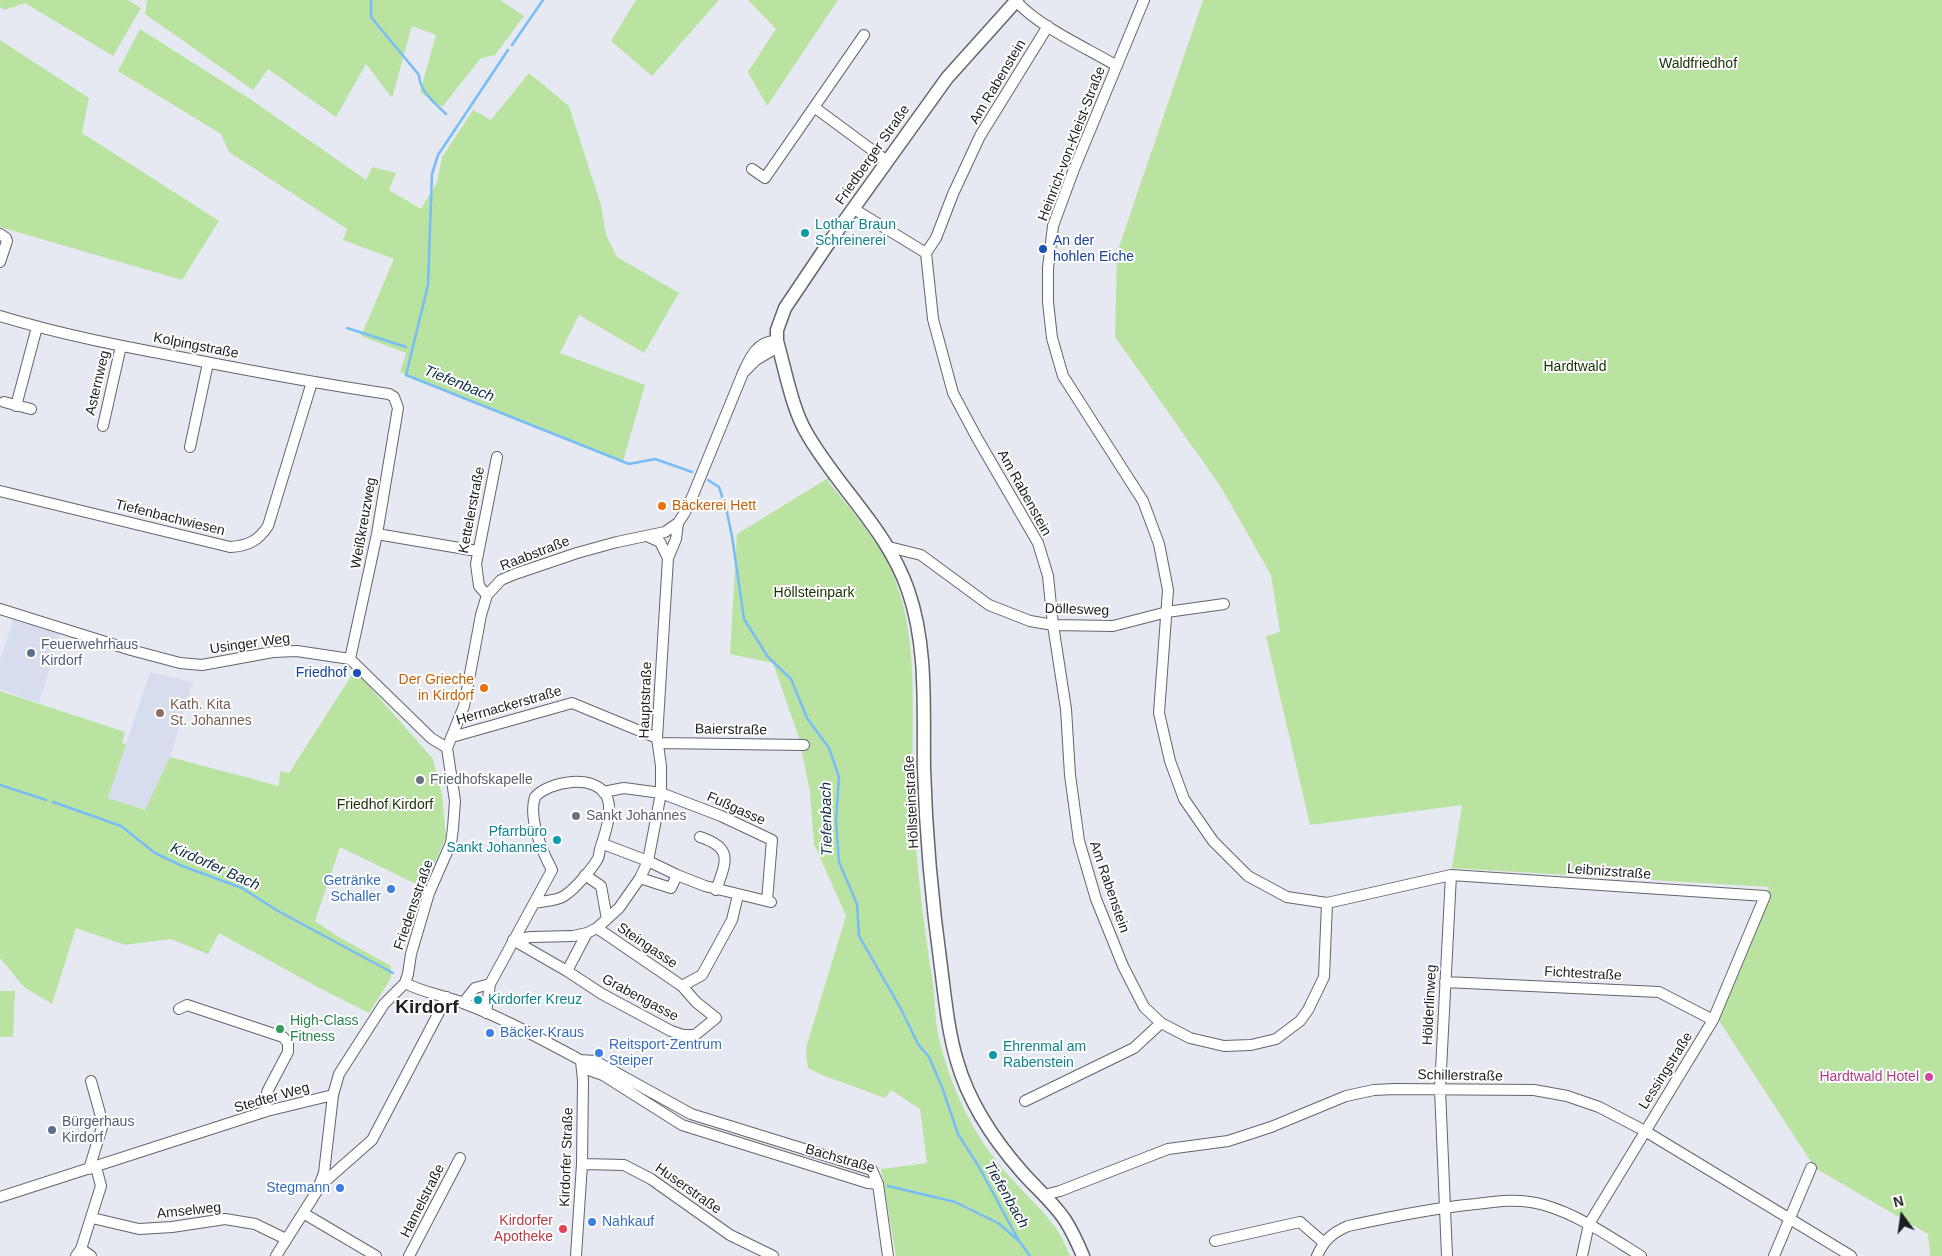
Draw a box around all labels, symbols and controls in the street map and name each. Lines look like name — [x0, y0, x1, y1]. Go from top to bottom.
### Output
street label: Am Rabenstein — [966, 37, 1030, 127]
park label: Waldfriedhof — [1659, 56, 1737, 72]
street label: Heinrich-von-Kleist-Straße — [1035, 64, 1109, 224]
street label: Friedberger Straße — [832, 102, 914, 208]
place label: Lothar Braun Schreinerei — [815, 217, 896, 250]
marker: Lothar Braun Schreinerei — [799, 227, 811, 239]
place label: An der hohlen Eiche — [1053, 233, 1134, 266]
marker: An der hohlen Eiche — [1037, 243, 1049, 255]
street label: Kolpingstraße — [152, 330, 240, 362]
street label: Asternweg — [82, 349, 114, 417]
park label: Hardtwald — [1543, 359, 1607, 375]
water label: Tiefenbach — [421, 362, 497, 406]
street label: Am Rabenstein — [993, 447, 1055, 539]
street label: Kettelerstraße — [455, 465, 489, 555]
street label: Weißkreuzweg — [348, 476, 380, 570]
street label: Tiefenbachwiesen — [113, 496, 227, 540]
place label: Bäckerei Hett — [672, 498, 756, 514]
marker: Bäckerei Hett — [656, 500, 668, 512]
street label: Raabstraße — [498, 533, 572, 575]
park label: Höllsteinpark — [774, 585, 854, 601]
street label: Döllesweg — [1044, 600, 1110, 620]
street label: Usinger Weg — [209, 630, 291, 658]
place label: Feuerwehrhaus Kirdorf — [41, 637, 138, 670]
marker: Feuerwehrhaus Kirdorf — [25, 647, 37, 659]
street label: Hauptstraße — [636, 661, 656, 739]
place label: Friedhof — [296, 665, 347, 681]
marker: Friedhof — [351, 667, 363, 679]
place label: Der Grieche in Kirdorf — [399, 672, 474, 704]
marker: Der Grieche in Kirdorf — [478, 682, 490, 694]
street label: Herrnackerstraße — [454, 683, 564, 729]
place label: Kath. Kita St. Johannes — [170, 697, 252, 730]
marker: Kath. Kita St. Johannes — [154, 707, 166, 719]
street label: Baierstraße — [695, 721, 767, 739]
street label: Höllsteinstraße — [901, 755, 923, 849]
place label: Friedhofskapelle — [430, 772, 533, 788]
marker: Friedhofskapelle — [414, 774, 426, 786]
water label: Tiefenbach — [817, 782, 837, 856]
street label: Fußgasse — [704, 789, 768, 829]
park label: Friedhof Kirdorf — [337, 797, 433, 813]
place label: Sankt Johannes — [586, 808, 686, 824]
marker: Sankt Johannes — [570, 810, 582, 822]
place label: Pfarrbüro Sankt Johannes — [447, 824, 547, 856]
marker: Pfarrbüro Sankt Johannes — [551, 834, 563, 846]
water label: Kirdorfer Bach — [168, 839, 262, 895]
street label: Am Rabenstein — [1085, 839, 1133, 935]
street label: Friedensstraße — [391, 858, 437, 952]
street label: Leibnizstraße — [1566, 861, 1652, 883]
place label: Getränke Schaller — [323, 873, 381, 906]
marker: Getränke Schaller — [385, 883, 397, 895]
street label: Steingasse — [614, 920, 680, 972]
street label: Hölderlinweg — [1419, 964, 1441, 1046]
street label: Fichtestraße — [1544, 964, 1622, 984]
street label: Grabengasse — [599, 971, 681, 1025]
place label: Kirdorfer Kreuz — [488, 992, 582, 1008]
marker: Kirdorfer Kreuz — [472, 994, 484, 1006]
district label: Kirdorf — [395, 997, 459, 1019]
place label: High-Class Fitness — [290, 1013, 358, 1046]
marker: High-Class Fitness — [274, 1023, 286, 1035]
place label: Bäcker Kraus — [500, 1025, 584, 1041]
marker: Bäcker Kraus — [484, 1027, 496, 1039]
street label: Lessingstraße — [1636, 1029, 1696, 1113]
place label: Reitsport-Zentrum Steiper — [609, 1037, 722, 1070]
place label: Ehrenmal am Rabenstein — [1003, 1039, 1086, 1072]
marker: Reitsport-Zentrum Steiper — [593, 1047, 605, 1059]
marker: Ehrenmal am Rabenstein — [987, 1049, 999, 1061]
street label: Schillerstraße — [1417, 1067, 1503, 1085]
place label: Hardtwald Hotel — [1819, 1069, 1919, 1085]
marker: Hardtwald Hotel — [1923, 1071, 1935, 1083]
street label: Stedter Weg — [232, 1079, 312, 1117]
street label: Kirdorfer Straße — [557, 1107, 577, 1207]
place label: Bürgerhaus Kirdorf — [62, 1114, 134, 1146]
marker: Bürgerhaus Kirdorf — [46, 1124, 58, 1136]
street label: Bachstraße — [803, 1141, 877, 1177]
water label: Tiefenbach — [980, 1158, 1032, 1232]
street label: Huserstraße — [652, 1160, 724, 1218]
street label: Hamelstraße — [397, 1161, 449, 1241]
place label: Stegmann — [266, 1180, 330, 1196]
marker: Stegmann — [334, 1182, 346, 1194]
north arrow — [1877, 1191, 1927, 1241]
text: N — [1892, 1192, 1905, 1210]
street label: Amselweg — [156, 1199, 222, 1223]
place label: Kirdorfer Apotheke — [494, 1213, 553, 1246]
place label: Nahkauf — [602, 1214, 654, 1230]
marker: Nahkauf — [586, 1216, 598, 1228]
marker: Kirdorfer Apotheke — [557, 1223, 569, 1235]

